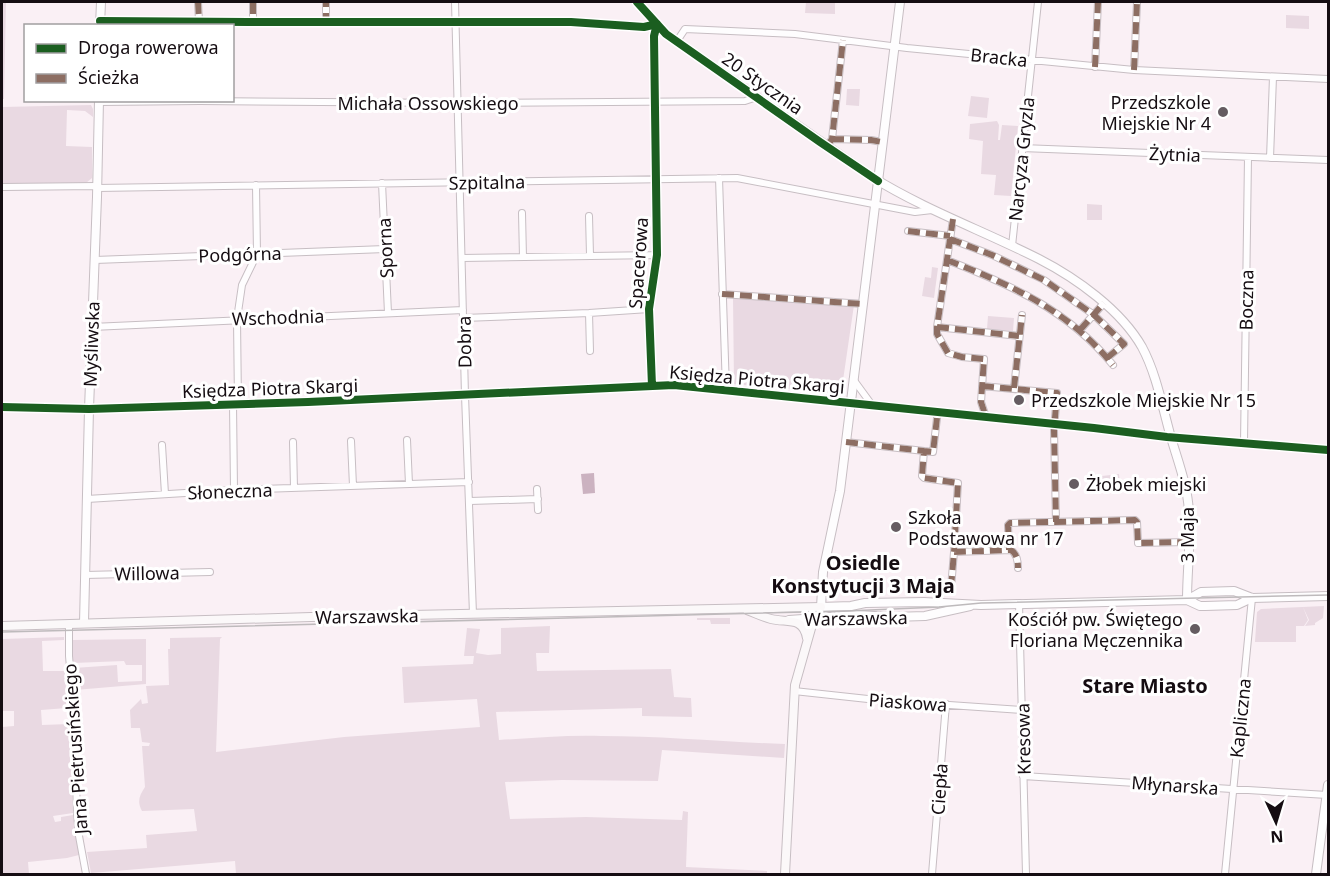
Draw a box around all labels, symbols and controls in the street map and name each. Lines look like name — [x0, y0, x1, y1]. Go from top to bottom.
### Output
legend — [24, 24, 234, 102]
text: Droga rowerowa — [78, 35, 219, 59]
street label: Bracka — [969, 42, 1029, 72]
street label: 20 Stycznia — [718, 46, 808, 120]
text: Ścieżka — [78, 65, 139, 89]
place label: Przedszkole Miejskie Nr 4 — [1101, 90, 1211, 135]
street label: Michała Ossowskiego — [337, 91, 519, 115]
street label: Narcyza Gryzla — [1003, 96, 1039, 222]
marker: Przedszkole Miejskie Nr 4 — [1216, 105, 1230, 119]
street label: Żytnia — [1149, 141, 1201, 167]
street label: Szpitalna — [449, 169, 525, 195]
street label: Spacerowa — [623, 216, 653, 310]
street label: Sporna — [371, 217, 399, 279]
street label: Podgórna — [198, 241, 282, 267]
street label: Boczna — [1233, 269, 1259, 331]
street label: Myśliwska — [78, 301, 104, 387]
street label: Wschodnia — [231, 303, 325, 331]
street label: Dobra — [452, 316, 476, 368]
street label: Księdza Piotra Skargi — [668, 359, 846, 399]
street label: Księdza Piotra Skargi — [182, 373, 358, 403]
place label: Przedszkole Miejskie Nr 15 — [1031, 388, 1256, 412]
marker: Przedszkole Miejskie Nr 15 — [1012, 393, 1026, 407]
place label: Żłobek miejski — [1086, 472, 1207, 496]
marker: Żłobek miejski — [1067, 477, 1081, 491]
street label: Słoneczna — [187, 478, 273, 504]
place label: Szkoła Podstawowa nr 17 — [908, 505, 1064, 550]
street label: 3 Maja — [1175, 507, 1199, 563]
marker: Szkoła Podstawowa nr 17 — [889, 520, 903, 534]
district label: Osiedle Konstytucji 3 Maja — [771, 549, 955, 599]
street label: Willowa — [114, 560, 180, 586]
street label: Warszawska — [315, 603, 419, 629]
street label: Warszawska — [804, 605, 908, 631]
place label: Kościół pw. Świętego Floriana Męczennika — [1008, 607, 1183, 652]
marker: Kościół pw. Świętego Floriana Męczennika — [1188, 622, 1202, 636]
street label: Jana Pietrusińskiego — [57, 663, 93, 837]
district label: Stare Miasto — [1082, 672, 1208, 699]
street label: Kapliczna — [1224, 677, 1256, 759]
street label: Piaskowa — [868, 687, 948, 717]
street label: Kresowa — [1010, 703, 1036, 775]
street label: Ciepła — [925, 762, 953, 816]
street label: Młynarska — [1131, 770, 1219, 800]
north arrow — [1246, 792, 1306, 852]
text: N — [1270, 826, 1284, 848]

